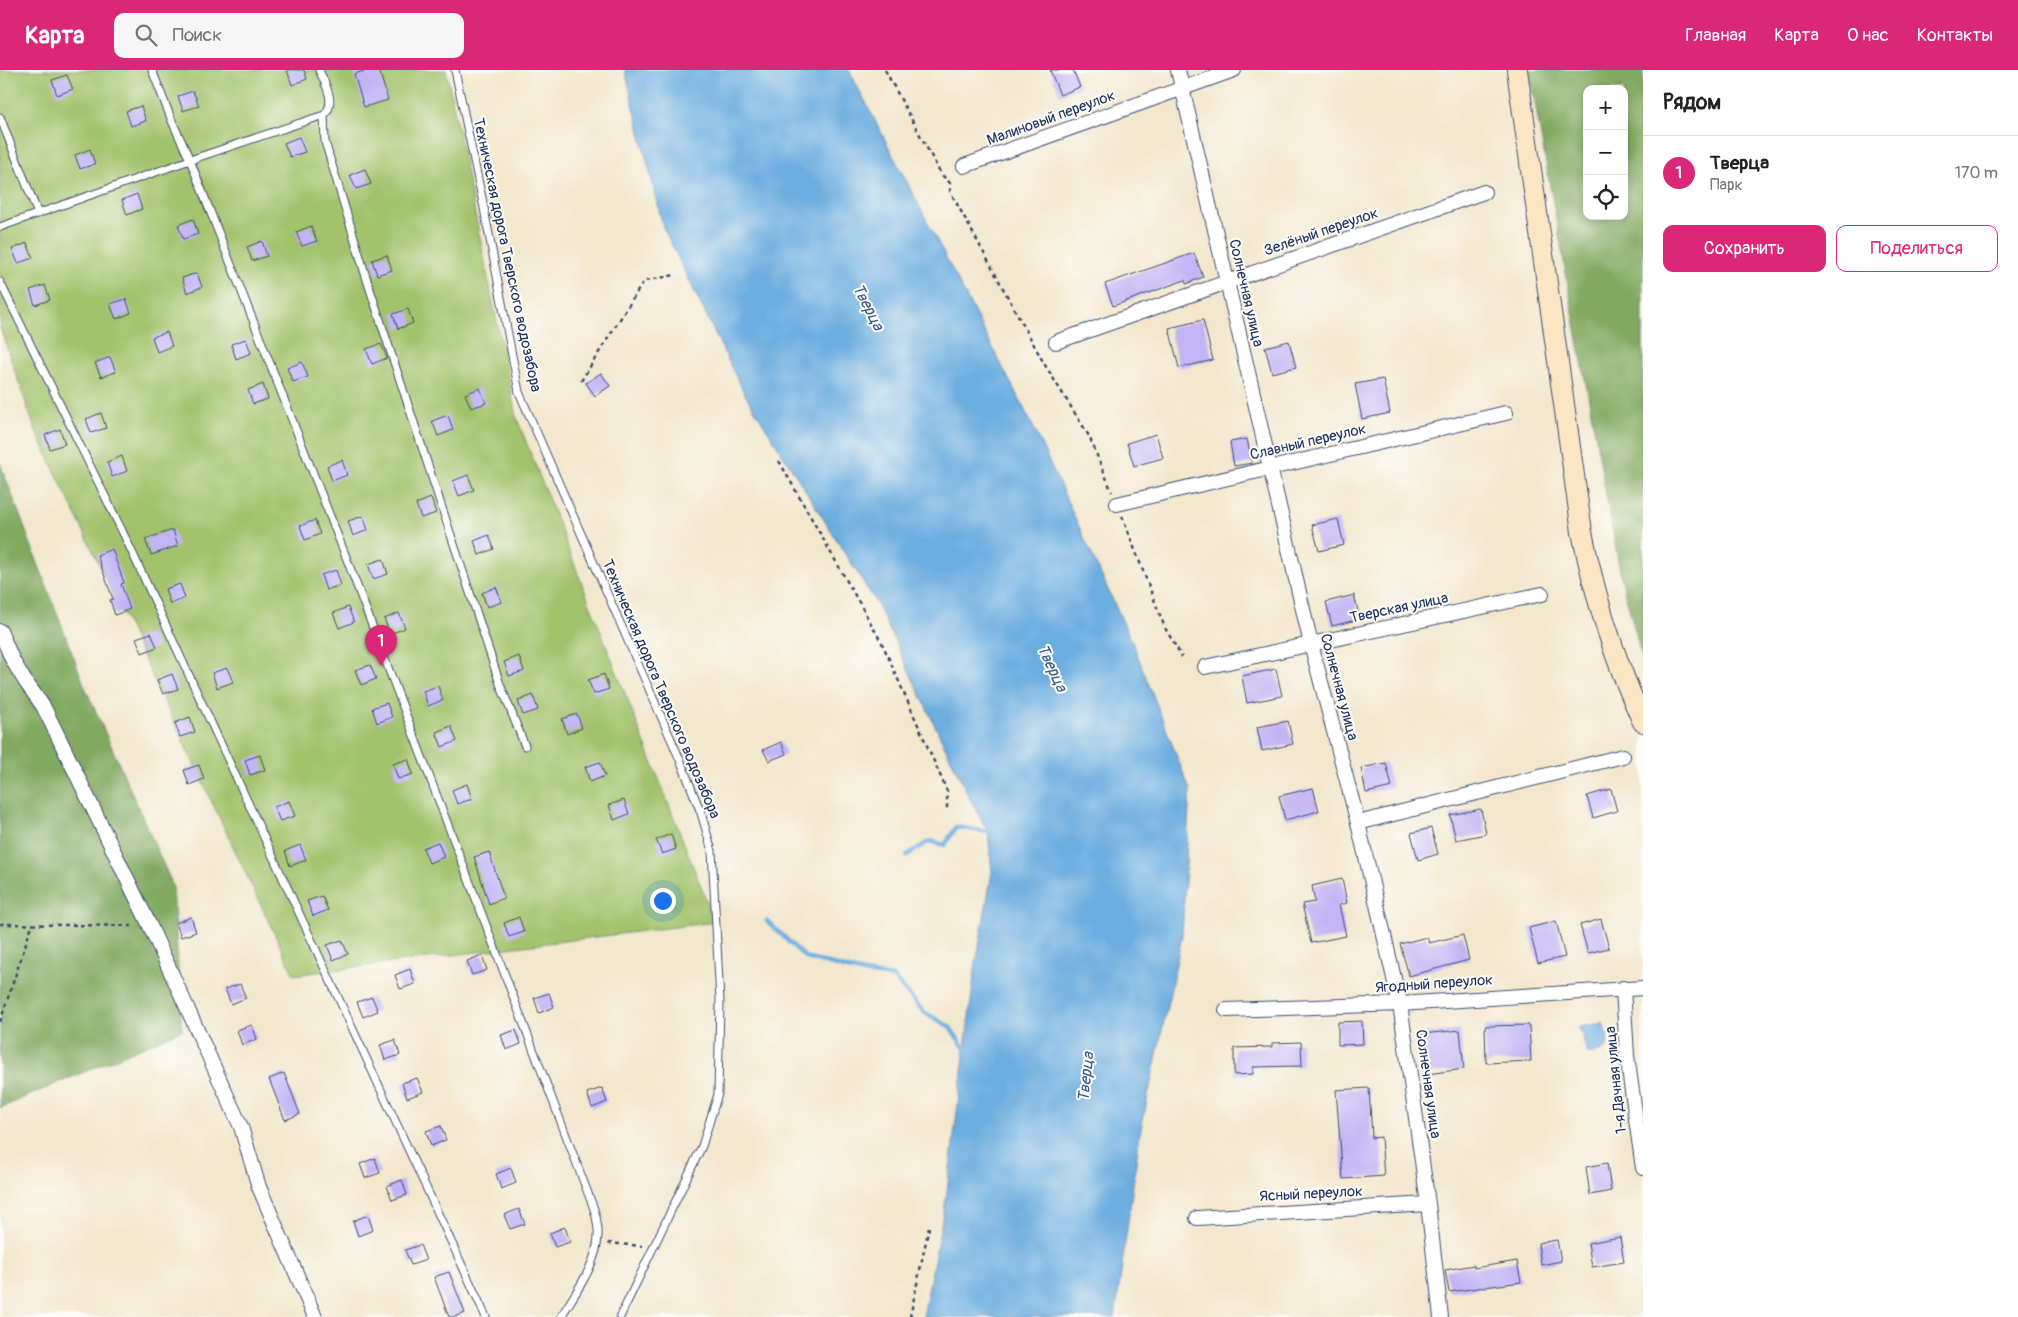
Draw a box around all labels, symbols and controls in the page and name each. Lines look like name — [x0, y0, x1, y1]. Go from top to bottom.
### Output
search box — [114, 13, 464, 58]
text: Карта — [25, 21, 84, 50]
icon: search — [132, 21, 160, 49]
text: Поиск — [172, 23, 222, 47]
text: Главная — [1685, 24, 1746, 47]
text: Карта — [1774, 24, 1819, 47]
text: О нас — [1847, 24, 1889, 47]
text: Контакты — [1917, 24, 1993, 47]
map controls — [1583, 85, 1628, 220]
button: + — [1583, 85, 1628, 130]
street label: Малиновый переулок — [984, 86, 1118, 150]
text: Рядом — [1663, 89, 1721, 116]
street label: Техническая дорога Тверского водозабора — [469, 116, 545, 394]
button: − — [1583, 130, 1628, 175]
text: Тверца — [1710, 151, 1769, 175]
text: 1 — [1676, 163, 1682, 183]
text: 170 m — [1955, 163, 1998, 183]
button: locate — [1583, 175, 1628, 220]
text: Парк — [1710, 175, 1743, 195]
street label: Зелёный переулок — [1261, 203, 1381, 260]
button: Сохранить — [1663, 225, 1826, 272]
button: Поделиться — [1836, 225, 1998, 272]
street label: Солнечная улица — [1224, 237, 1268, 349]
water label: Тверца — [848, 280, 889, 335]
street label: Славный переулок — [1248, 419, 1368, 465]
street label: Техническая дорога Тверского водозабора — [598, 557, 724, 821]
street label: Тверская улица — [1348, 588, 1450, 628]
pin: 1 — [365, 625, 397, 666]
street label: Солнечная улица — [1316, 632, 1362, 742]
water label: Тверца — [1032, 641, 1072, 696]
your location — [650, 888, 676, 914]
street label: Ягодный переулок — [1374, 970, 1494, 998]
street label: 1-я Дачная улица — [1601, 1025, 1631, 1135]
street label: Солнечная улица — [1411, 1028, 1445, 1140]
water label: Тверца — [1073, 1050, 1099, 1103]
street label: Ясный переулок — [1259, 1182, 1363, 1206]

